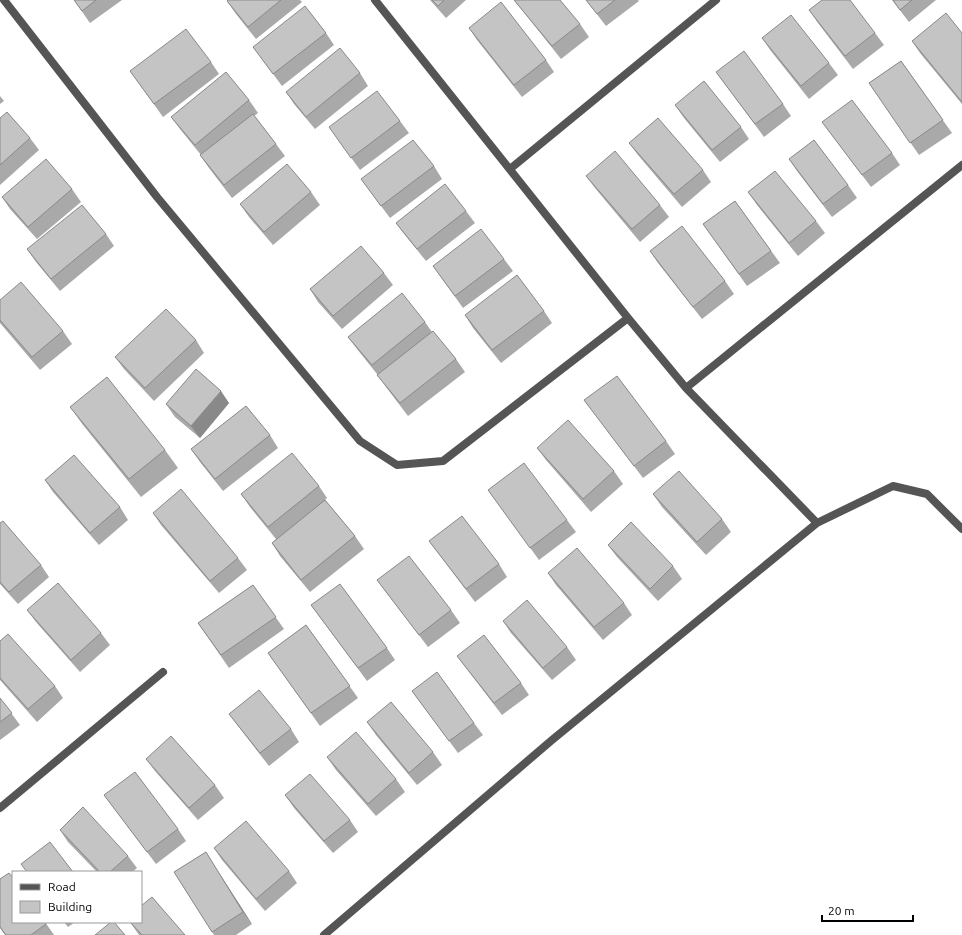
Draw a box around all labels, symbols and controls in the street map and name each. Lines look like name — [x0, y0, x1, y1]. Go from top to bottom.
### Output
legend — [12, 871, 142, 923]
text: Road — [48, 880, 76, 893]
scale bar — [822, 897, 913, 923]
text: Building — [48, 900, 92, 913]
text: 20 m — [828, 904, 855, 917]

